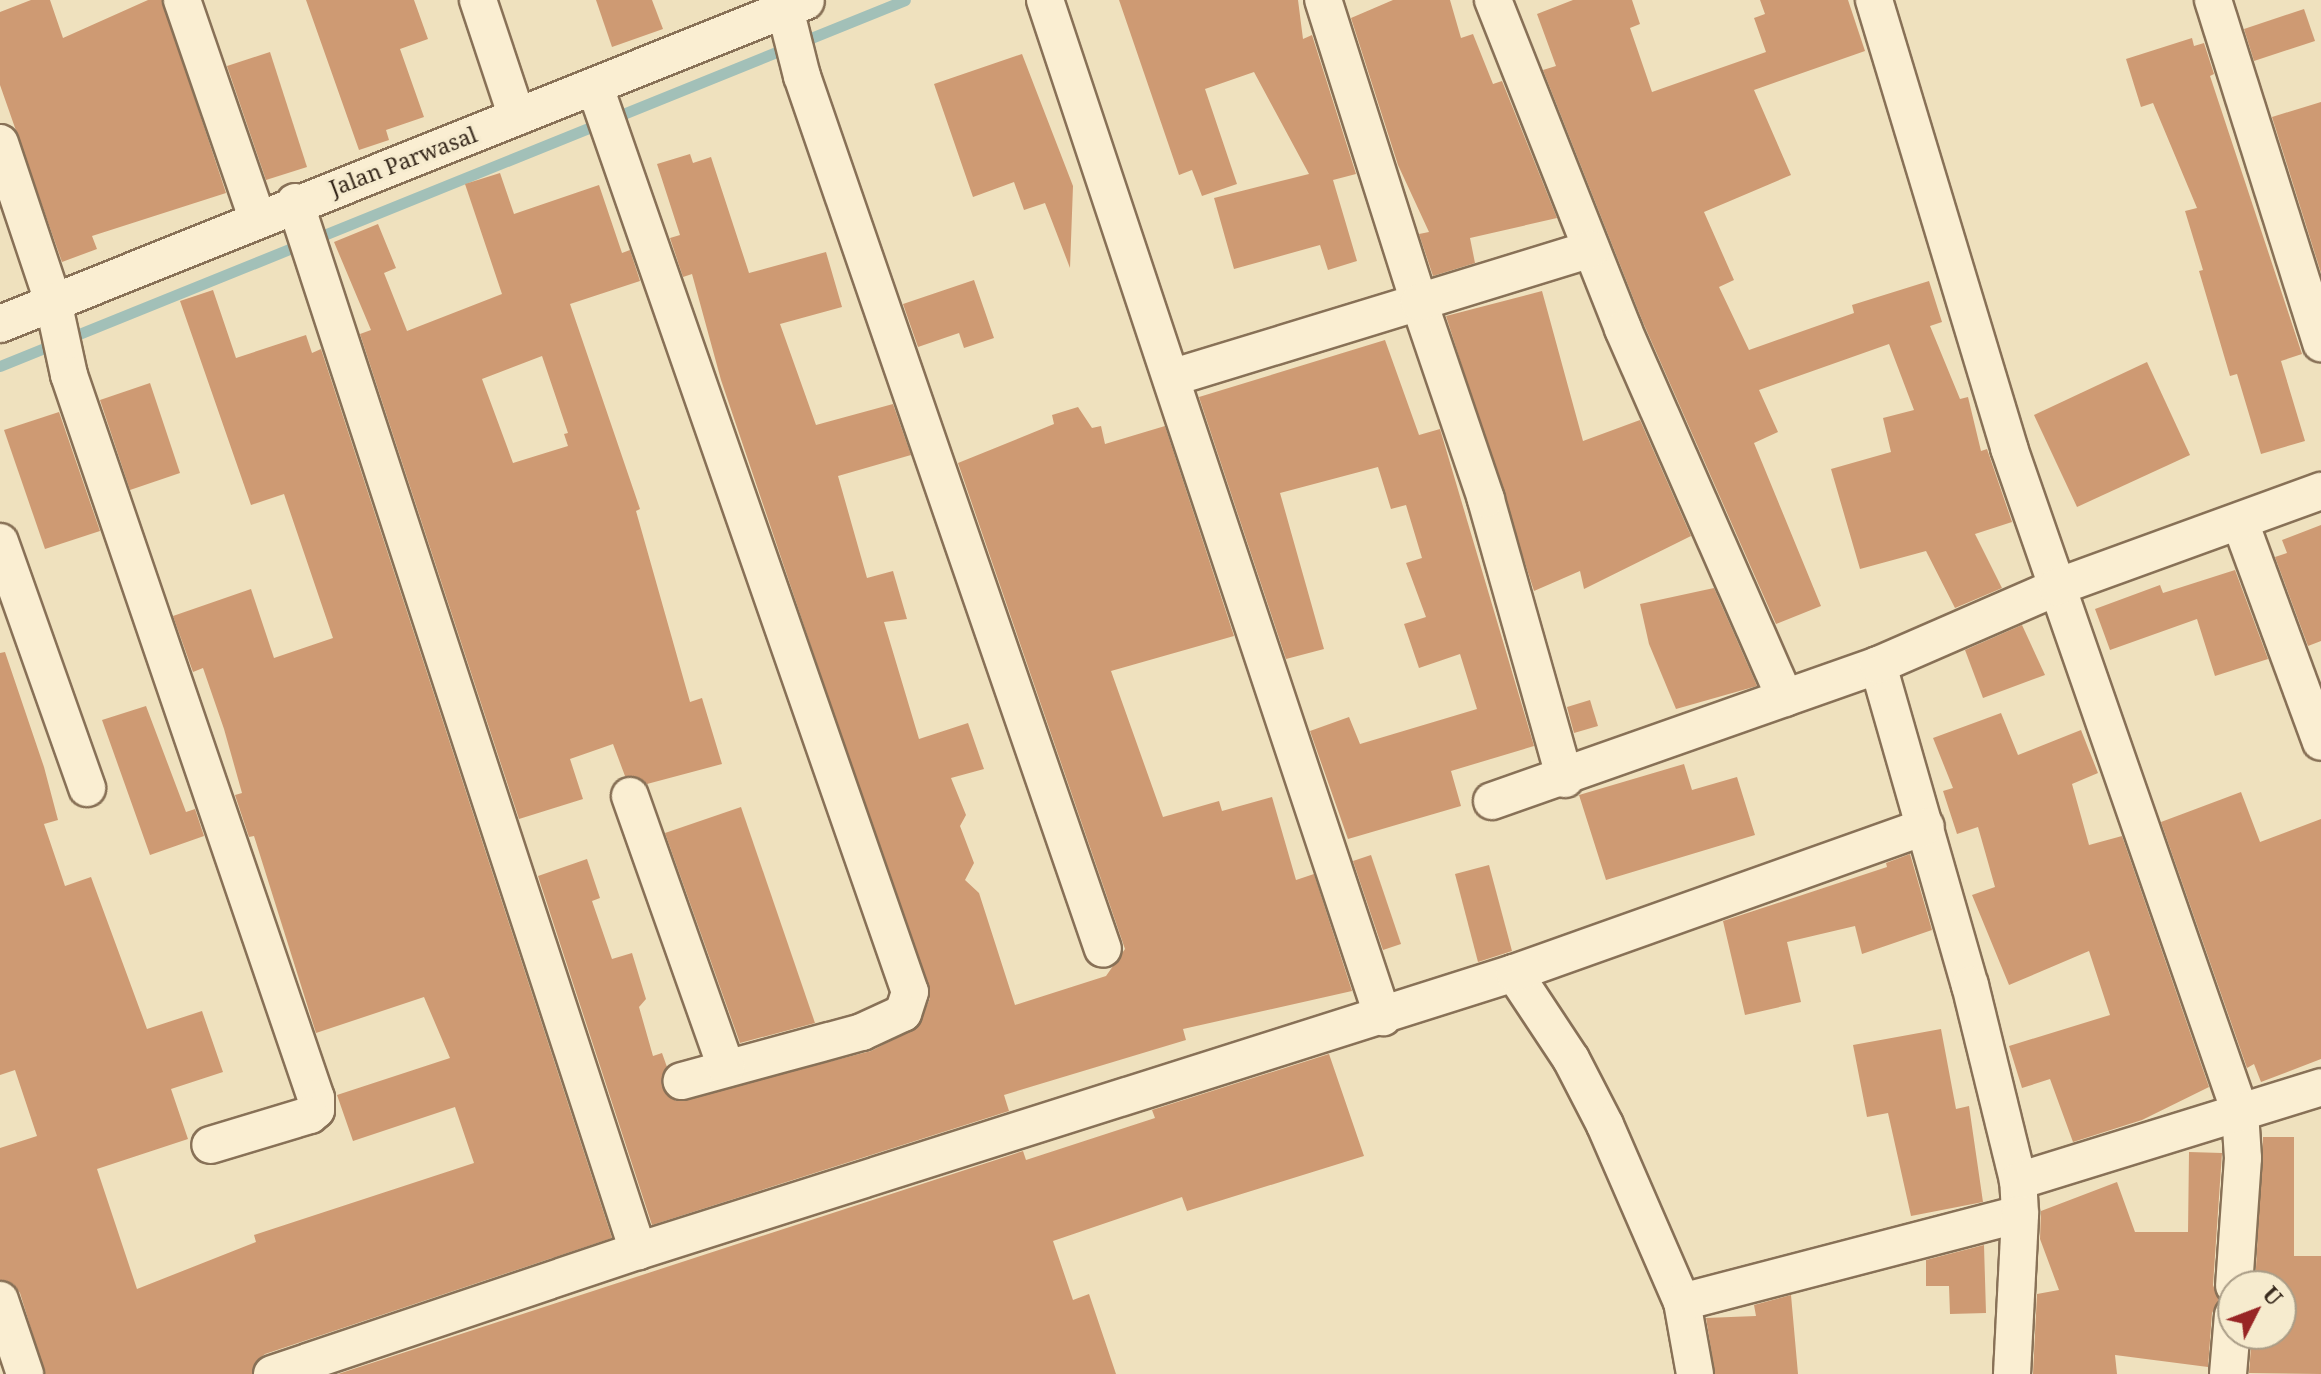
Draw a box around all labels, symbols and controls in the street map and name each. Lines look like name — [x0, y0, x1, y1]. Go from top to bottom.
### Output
street label: Jalan Parwasal — [326, 121, 480, 201]
north arrow — [2217, 1270, 2297, 1350]
text: U — [2257, 1279, 2290, 1311]

